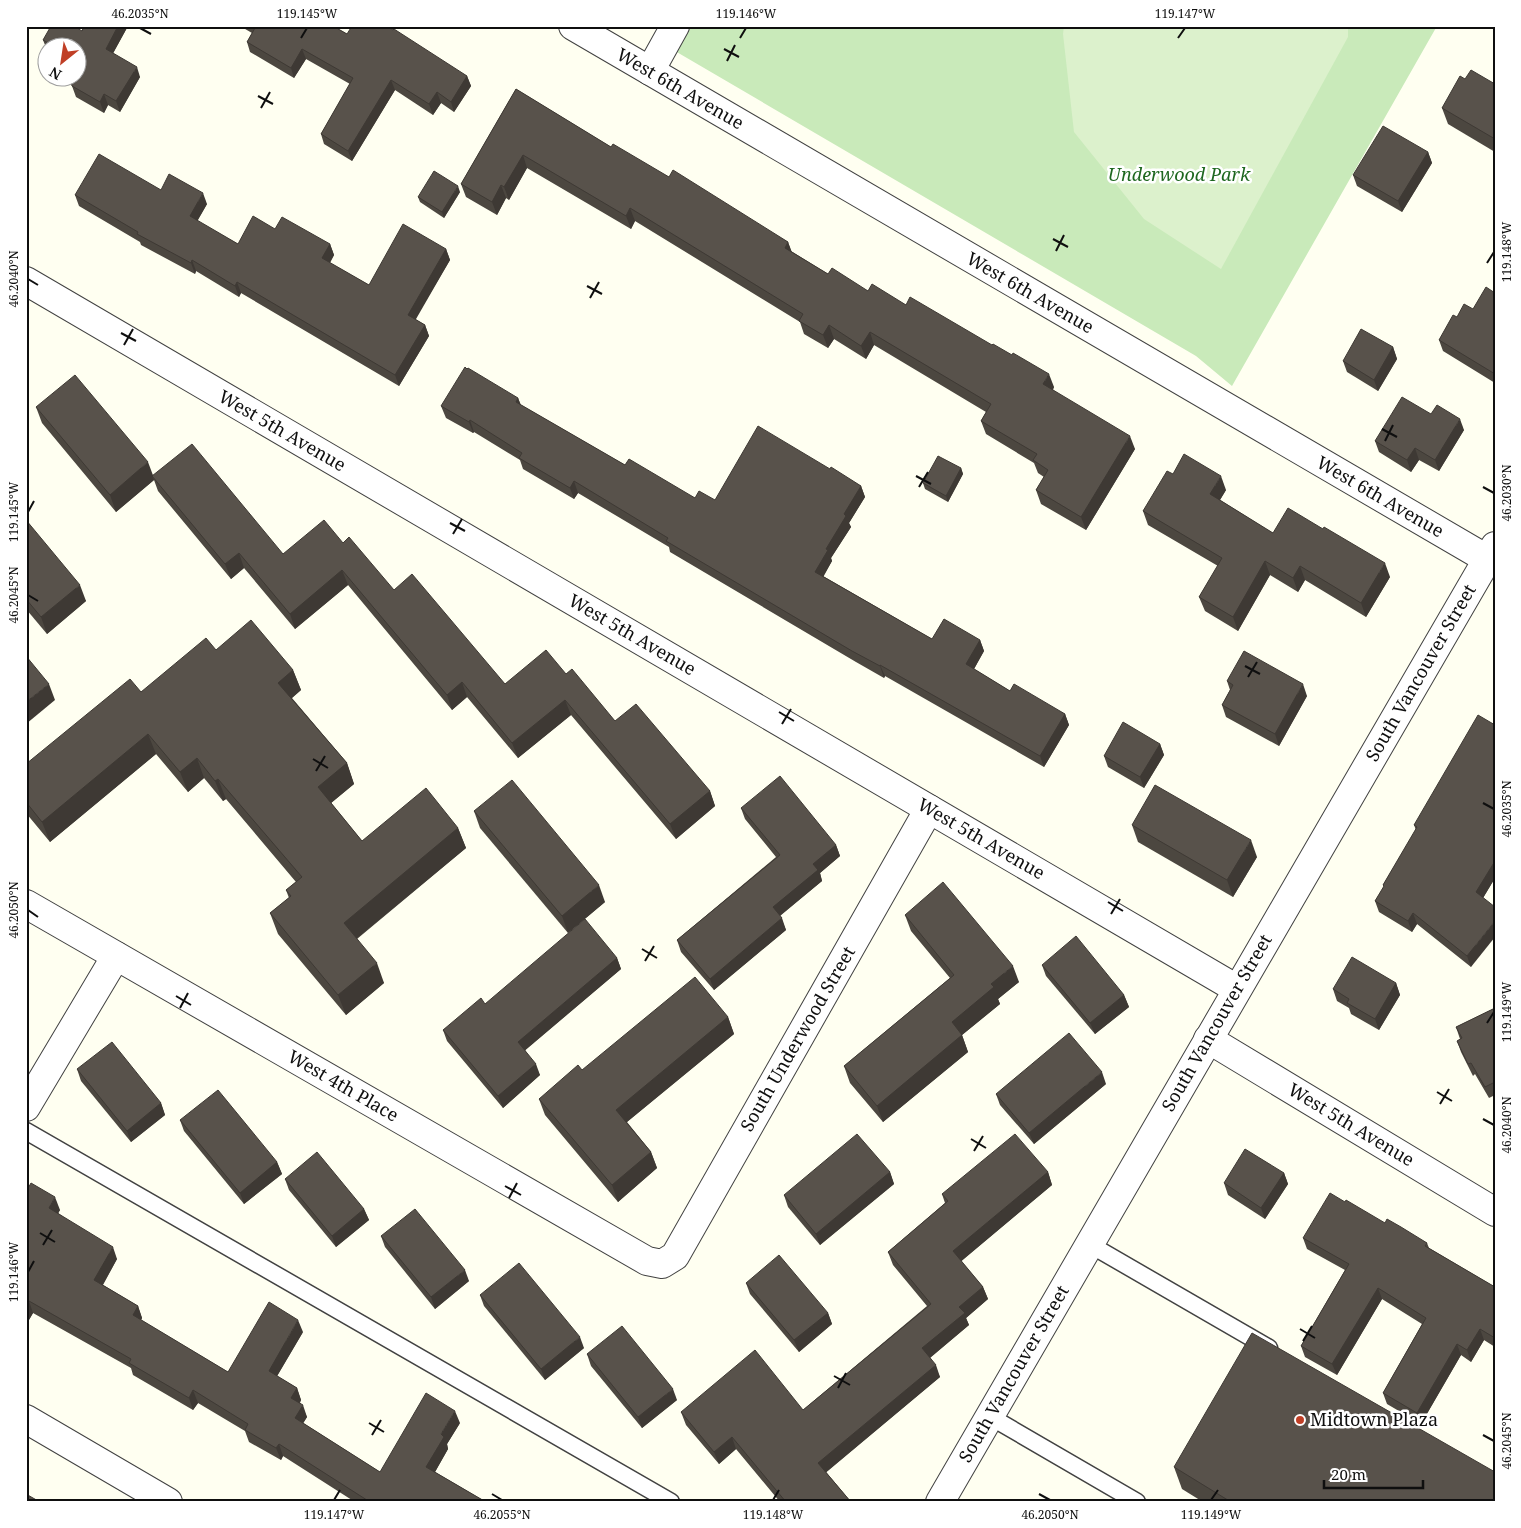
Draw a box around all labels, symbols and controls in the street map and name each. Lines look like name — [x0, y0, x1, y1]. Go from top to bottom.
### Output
text: 46.2035°N — [111, 5, 169, 22]
text: 119.145°W — [277, 5, 338, 22]
text: 119.146°W — [716, 5, 777, 22]
text: 119.147°W — [1155, 5, 1216, 22]
north arrow — [38, 38, 88, 88]
street label: West 6th Avenue — [612, 42, 749, 134]
text: N — [46, 63, 65, 85]
park label: Underwood Park — [1108, 162, 1251, 186]
text: 119.148°W — [1498, 221, 1515, 282]
street label: West 6th Avenue — [962, 246, 1099, 338]
text: 46.2040°N — [5, 250, 22, 308]
street label: West 5th Avenue — [214, 384, 351, 476]
street label: West 6th Avenue — [1312, 450, 1449, 542]
text: 46.2030°N — [1498, 464, 1515, 522]
text: 119.145°W — [5, 481, 22, 542]
text: 46.2045°N — [5, 566, 22, 624]
street label: South Vancouver Street — [1360, 579, 1481, 766]
street label: West 5th Avenue — [564, 588, 701, 680]
text: 46.2035°N — [1498, 780, 1515, 838]
street label: West 5th Avenue — [913, 792, 1050, 884]
text: 46.2050°N — [5, 881, 22, 939]
street label: South Vancouver Street — [1156, 929, 1277, 1116]
street label: South Underwood Street — [734, 942, 860, 1135]
text: 119.149°W — [1498, 981, 1515, 1042]
street label: West 4th Place — [284, 1044, 403, 1127]
street label: West 5th Avenue — [1284, 1077, 1419, 1171]
text: 46.2040°N — [1498, 1096, 1515, 1154]
text: 119.146°W — [5, 1241, 22, 1302]
street label: South Vancouver Street — [953, 1280, 1074, 1467]
place label: Midtown Plaza — [1310, 1407, 1438, 1431]
text: 46.2045°N — [1498, 1412, 1515, 1470]
marker: Midtown Plaza — [1294, 1414, 1306, 1426]
scale bar — [1324, 1458, 1422, 1490]
text: 20 m — [1331, 1464, 1366, 1484]
text: 119.147°W — [304, 1506, 365, 1523]
text: 46.2055°N — [473, 1506, 531, 1523]
text: 119.148°W — [743, 1506, 804, 1523]
text: 46.2050°N — [1021, 1506, 1079, 1523]
text: 119.149°W — [1181, 1506, 1242, 1523]

